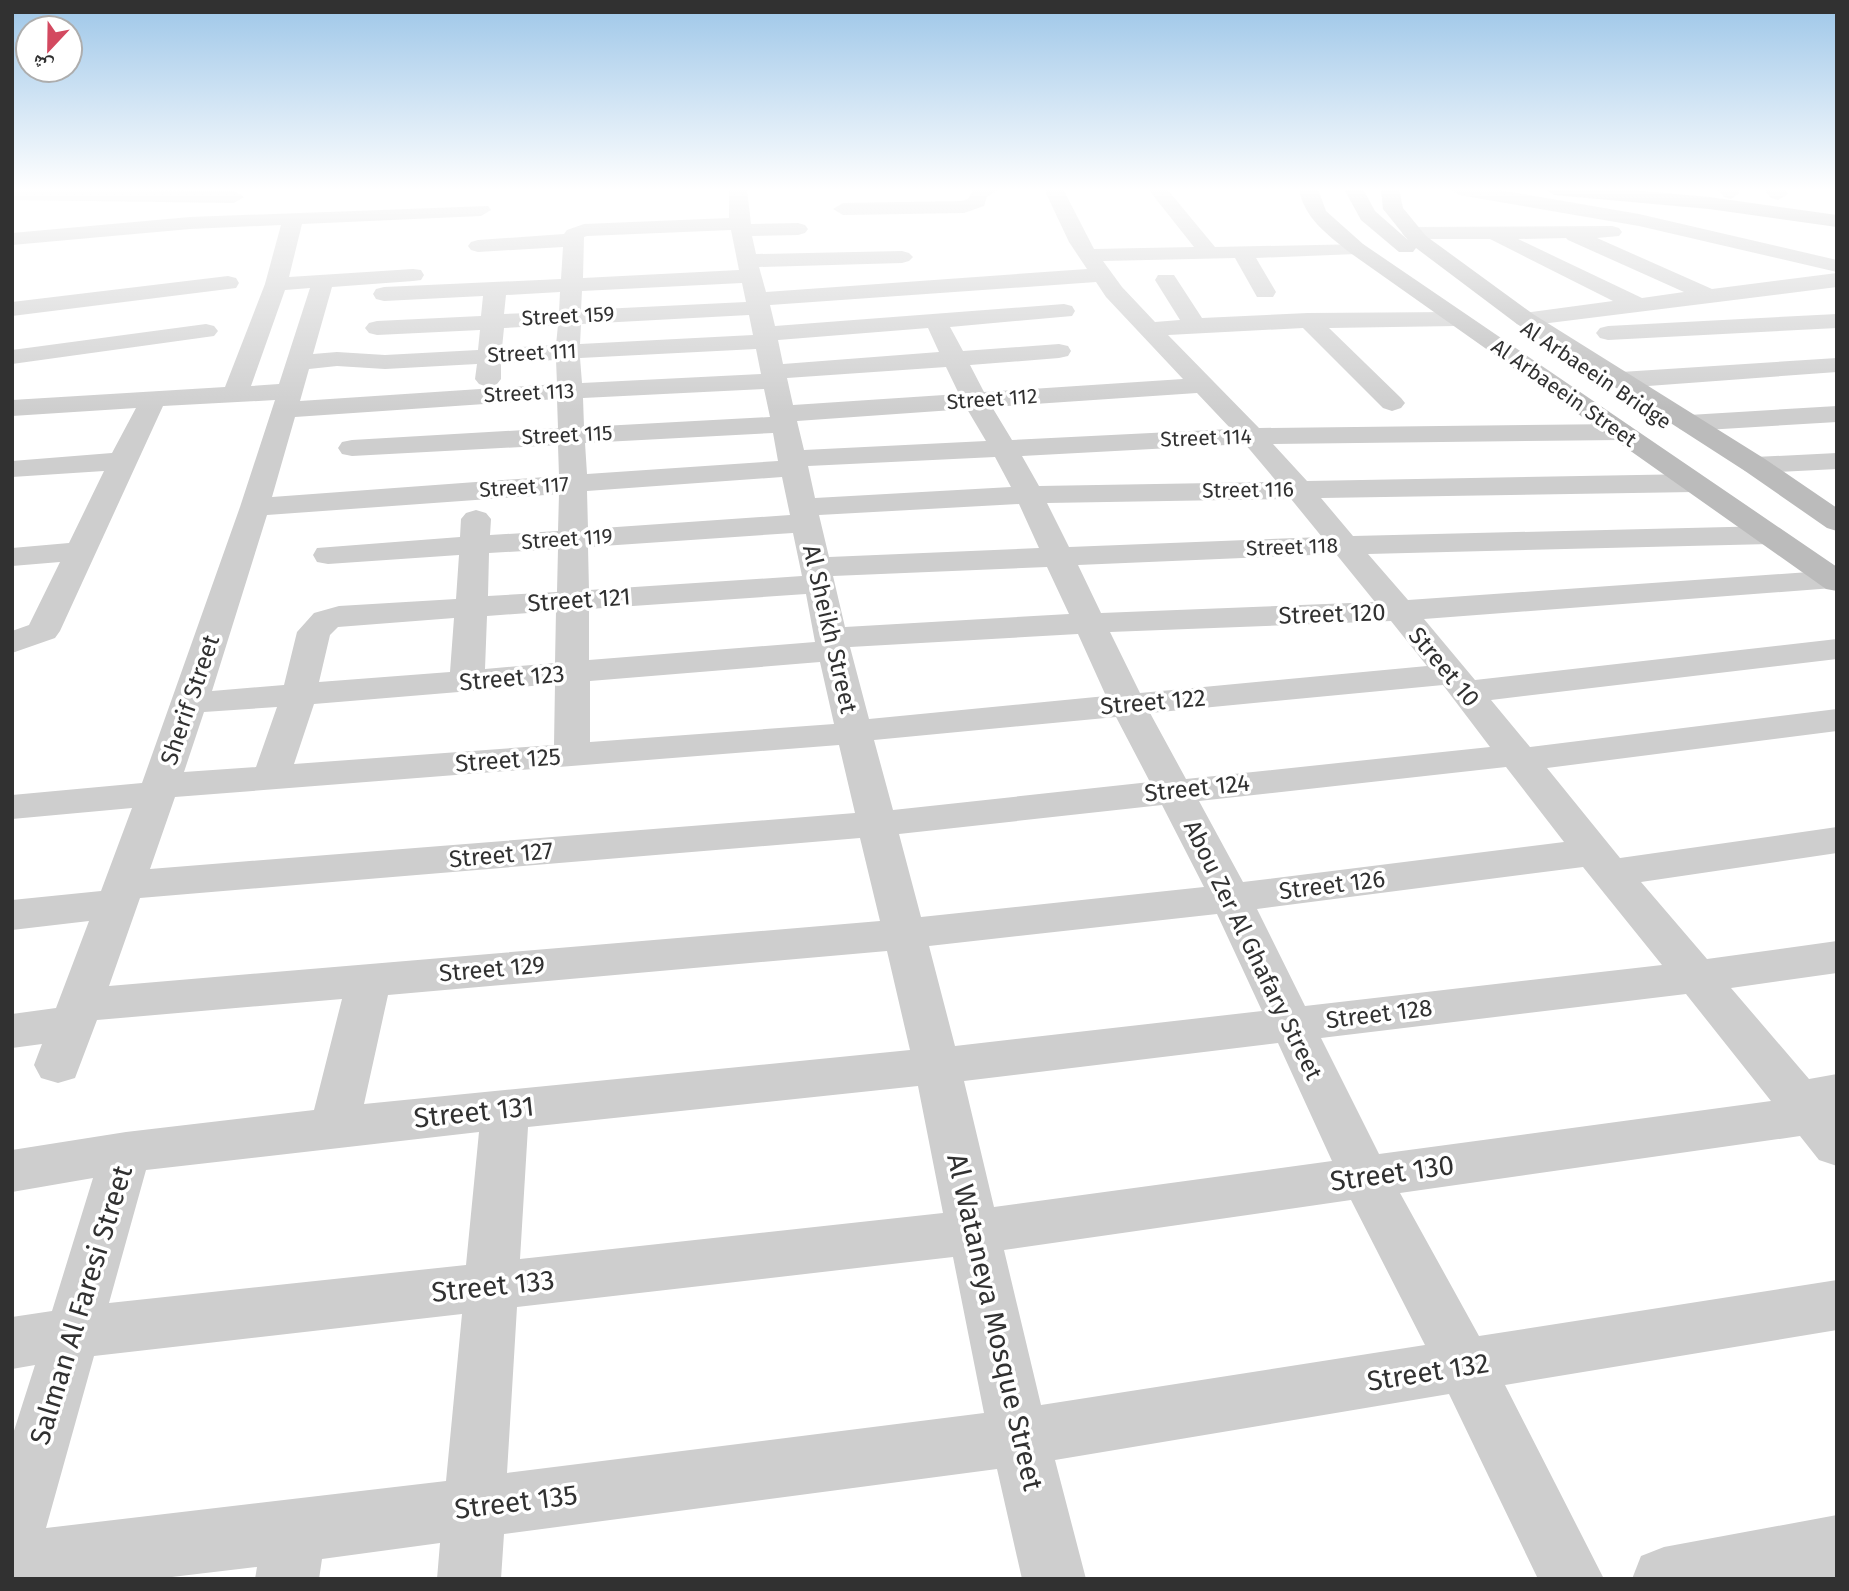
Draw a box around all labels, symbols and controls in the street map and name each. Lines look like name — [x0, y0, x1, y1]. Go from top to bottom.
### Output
north arrow — [14, 14, 84, 84]
text: ش — [29, 50, 56, 79]
street label: Street 159 — [521, 301, 615, 331]
street label: Al Arbaeein Bridge — [1516, 315, 1676, 435]
street label: Al Arbaeein Street — [1486, 333, 1642, 453]
street label: Street 111 — [487, 338, 577, 368]
street label: Street 113 — [483, 378, 575, 408]
street label: Street 112 — [946, 383, 1038, 415]
street label: Street 115 — [521, 420, 613, 450]
street label: Street 114 — [1160, 423, 1252, 453]
street label: Street 117 — [478, 471, 570, 503]
street label: Street 116 — [1202, 476, 1294, 504]
street label: Street 119 — [520, 523, 614, 555]
street label: Street 118 — [1246, 532, 1338, 562]
street label: Al Sheikh Street — [797, 542, 863, 716]
street label: Street 121 — [526, 582, 632, 618]
street label: Street 120 — [1278, 598, 1386, 630]
street label: Street 10 — [1403, 622, 1485, 712]
street label: Sherif Street — [155, 631, 225, 769]
street label: Street 123 — [458, 659, 566, 697]
street label: Street 122 — [1099, 683, 1207, 721]
street label: Street 125 — [454, 742, 562, 778]
street label: Street 124 — [1143, 769, 1251, 807]
street label: Abou Zer Al Ghafary Street — [1178, 816, 1328, 1085]
street label: Street 127 — [448, 837, 554, 873]
street label: Street 126 — [1277, 865, 1387, 905]
street label: Street 129 — [438, 950, 546, 988]
street label: Street 128 — [1324, 994, 1434, 1034]
street label: Street 131 — [412, 1089, 536, 1135]
street label: Street 130 — [1328, 1148, 1456, 1198]
street label: Al Wataneya Mosque Street — [940, 1150, 1050, 1495]
street label: Salman Al Faresi Street — [23, 1161, 139, 1449]
street label: Street 133 — [430, 1263, 556, 1309]
street label: Street 132 — [1365, 1346, 1491, 1398]
street label: Street 135 — [453, 1478, 579, 1526]

